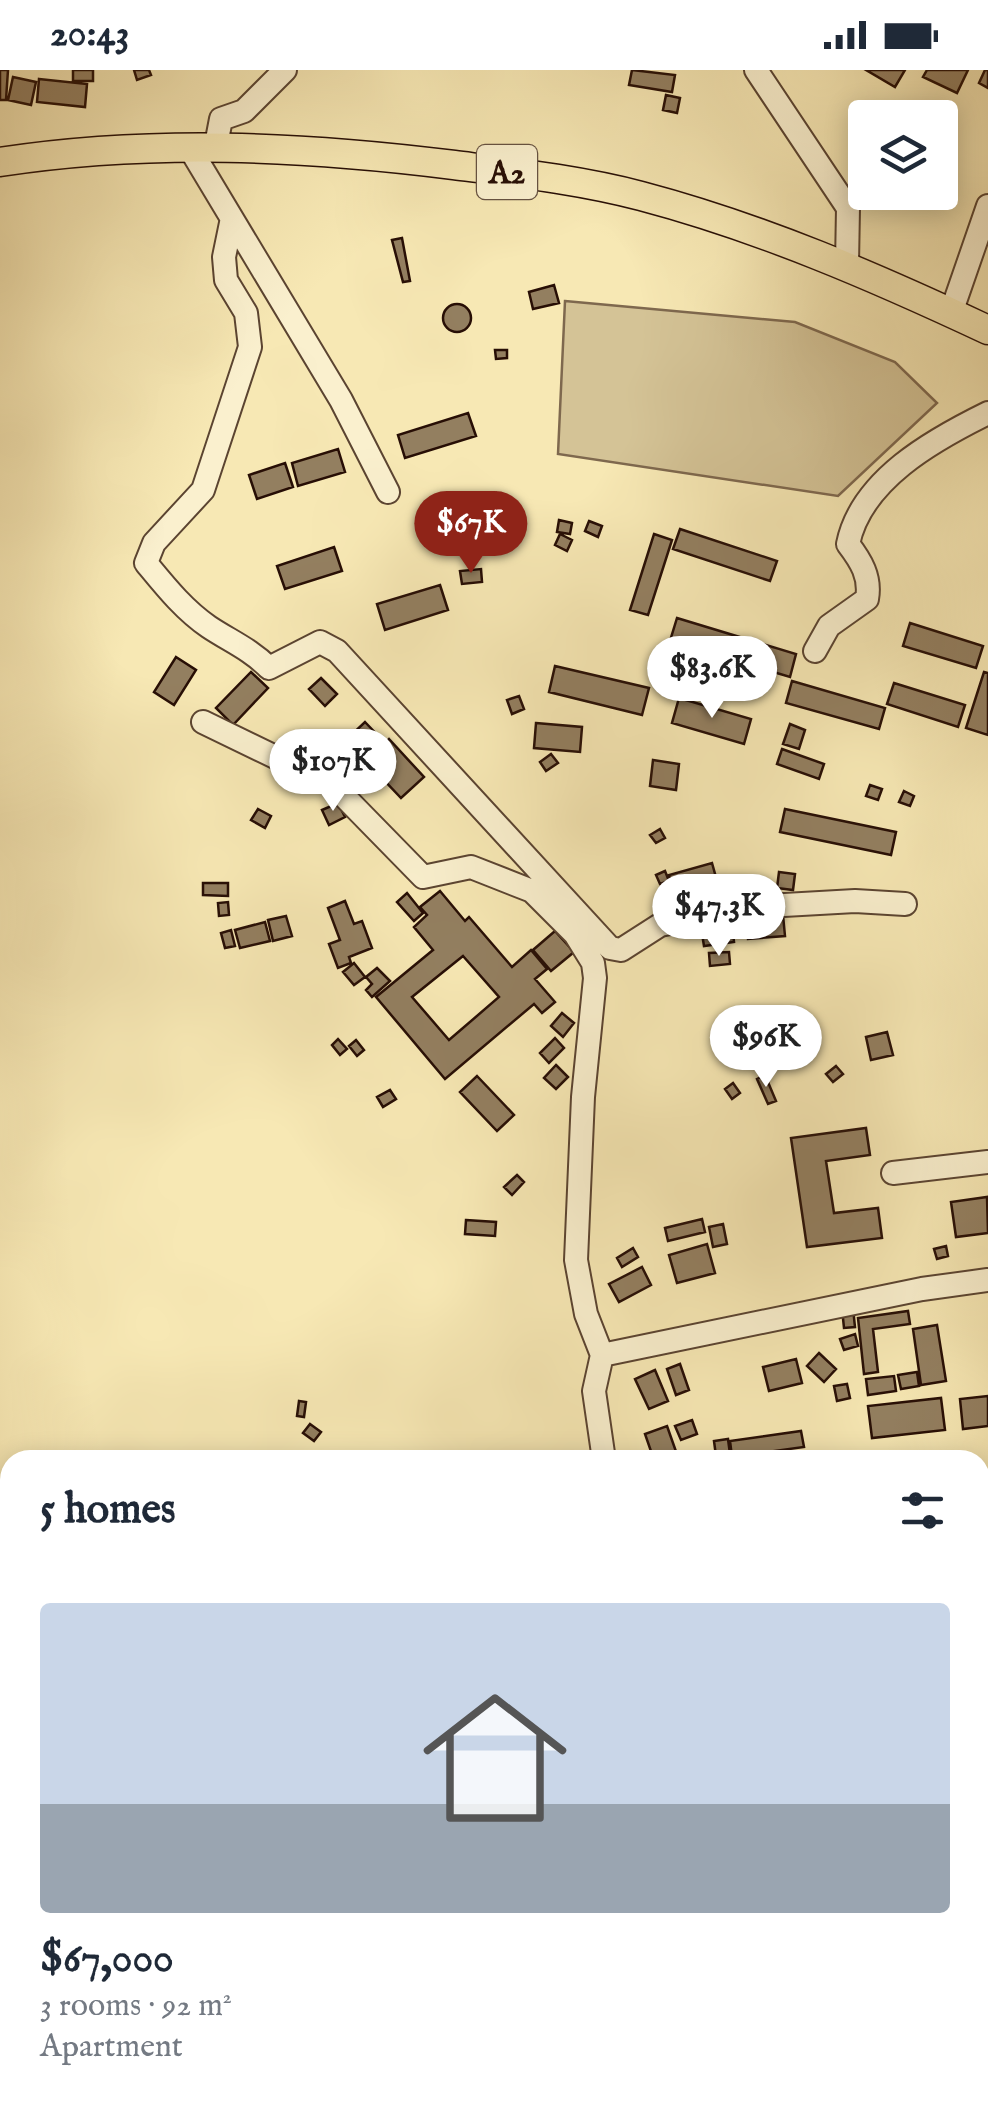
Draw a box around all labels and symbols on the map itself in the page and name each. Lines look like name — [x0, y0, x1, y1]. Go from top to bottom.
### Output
road number: A2 — [477, 145, 537, 199]
pin: $67K — [412, 491, 530, 576]
pin: $83.6K — [631, 636, 793, 721]
pin: $107K — [263, 729, 403, 814]
pin: $47.3K — [638, 874, 800, 959]
pin: $96K — [707, 1005, 825, 1090]

